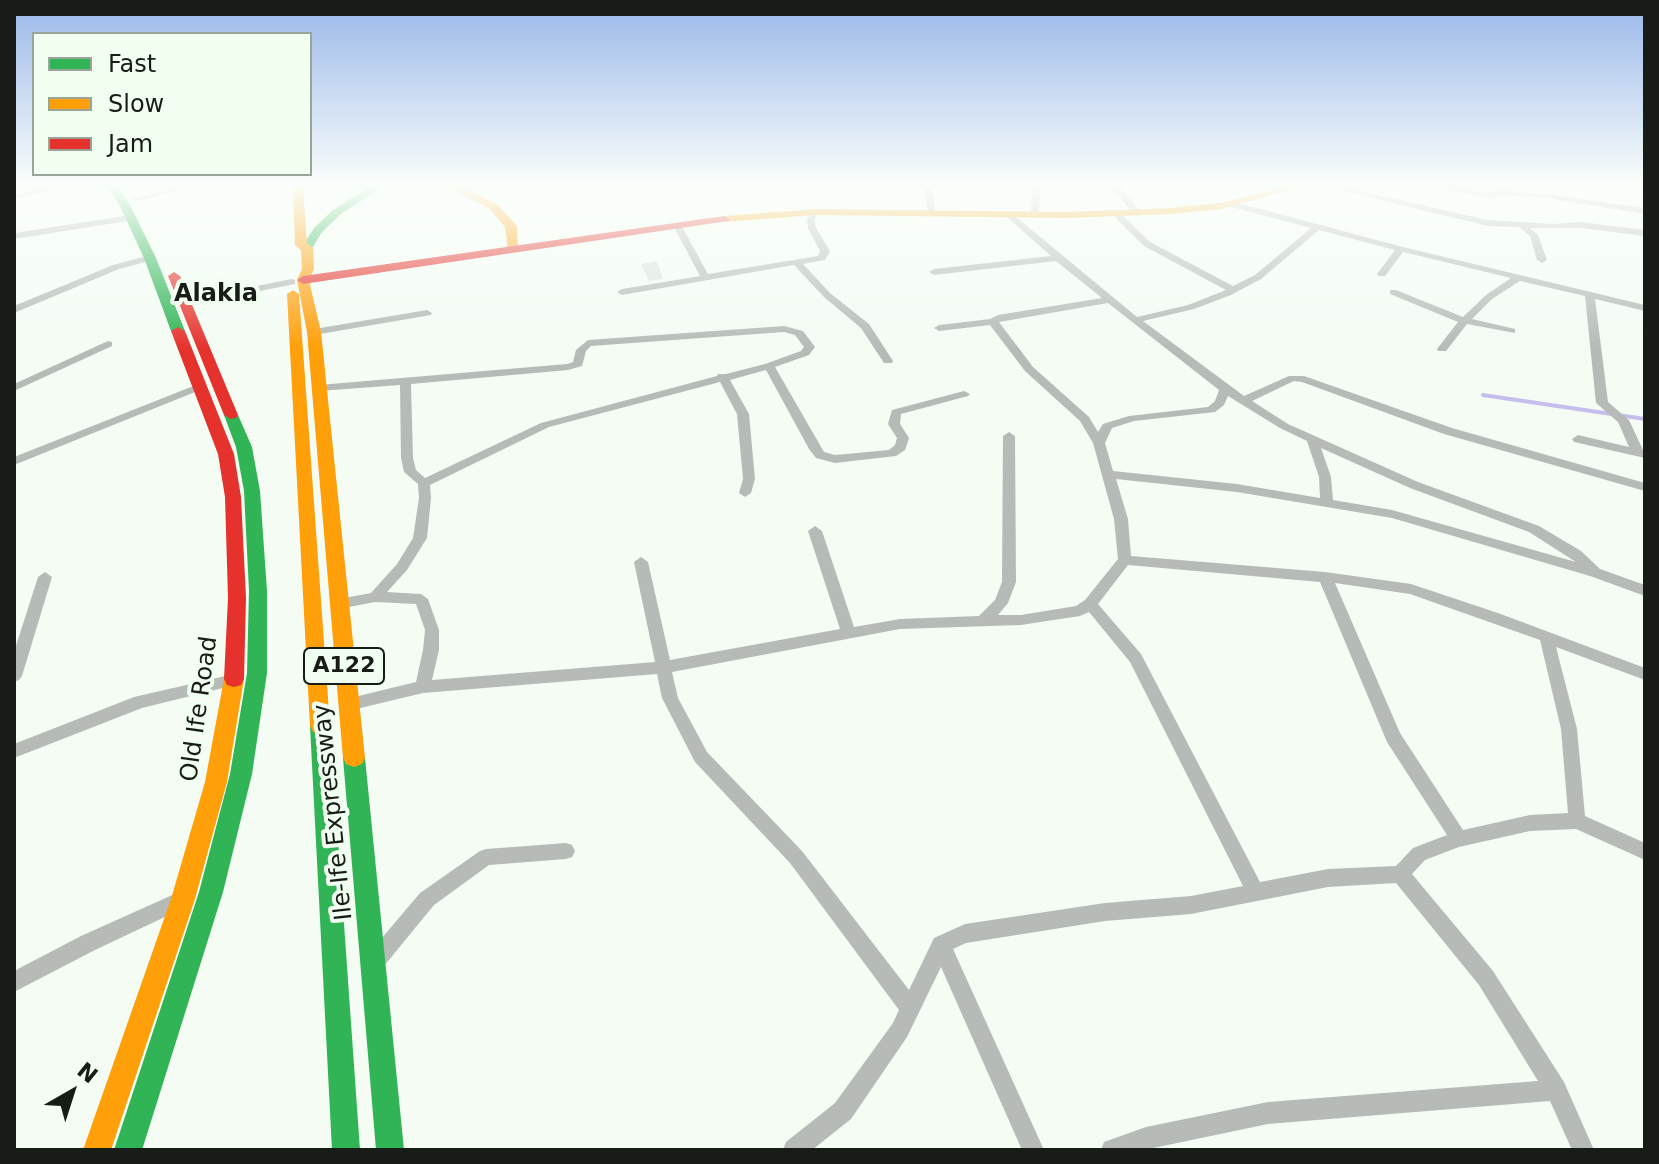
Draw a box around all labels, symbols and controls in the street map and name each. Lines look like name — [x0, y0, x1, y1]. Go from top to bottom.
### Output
legend — [32, 32, 312, 176]
text: Fast — [108, 50, 156, 78]
text: Slow — [108, 90, 164, 118]
text: Jam — [108, 130, 153, 158]
district label: AlakIa — [174, 281, 258, 309]
street label: Old Ife Road — [176, 634, 224, 784]
road number: A122 — [304, 648, 384, 684]
street label: Ile-Ife Expressway — [308, 702, 360, 922]
north arrow — [32, 1052, 112, 1132]
text: N — [72, 1057, 102, 1088]

